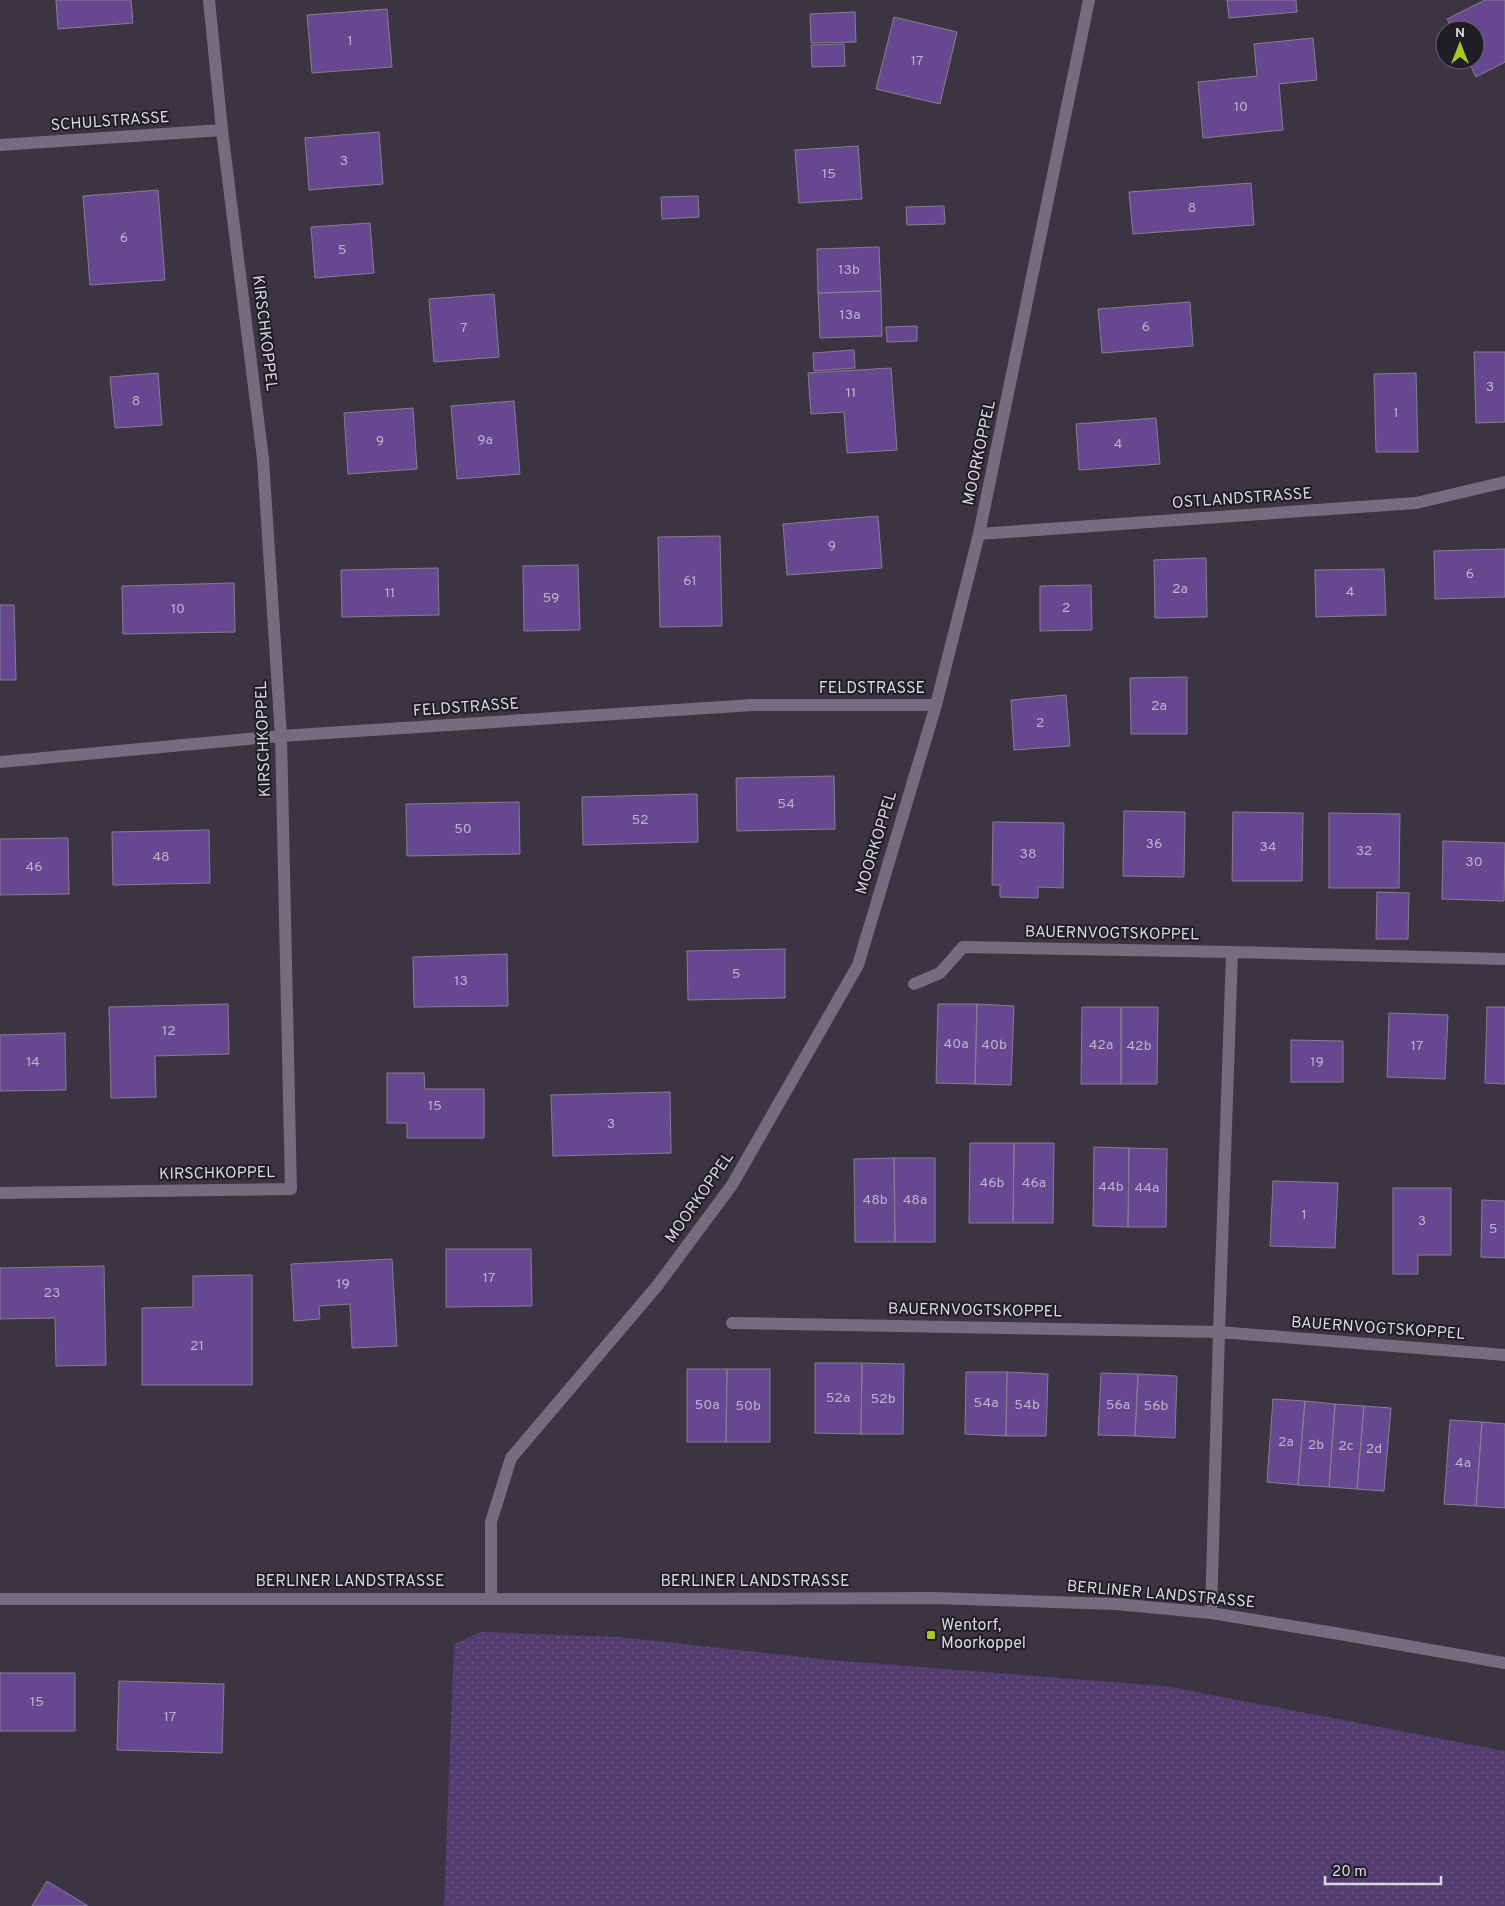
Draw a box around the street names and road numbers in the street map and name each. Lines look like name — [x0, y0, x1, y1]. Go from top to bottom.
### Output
street label: SCHULSTRASSE — [50, 108, 170, 136]
street label: KIRSCHKOPPEL — [247, 274, 281, 392]
street label: MOORKOPPEL — [959, 399, 1001, 507]
street label: OSTLANDSTRASSE — [1171, 484, 1313, 514]
street label: FELDSTRASSE — [819, 679, 925, 699]
street label: KIRSCHKOPPEL — [252, 680, 276, 798]
street label: FELDSTRASSE — [412, 694, 520, 722]
street label: MOORKOPPEL — [852, 789, 902, 897]
street label: BAUERNVOGTSKOPPEL — [1025, 922, 1199, 946]
street label: MOORKOPPEL — [661, 1148, 739, 1247]
street label: KIRSCHKOPPEL — [159, 1163, 275, 1185]
street label: BAUERNVOGTSKOPPEL — [888, 1299, 1062, 1323]
street label: BAUERNVOGTSKOPPEL — [1290, 1313, 1466, 1345]
street label: BERLINER LANDSTRASSE — [255, 1572, 445, 1592]
street label: BERLINER LANDSTRASSE — [660, 1572, 850, 1592]
street label: BERLINER LANDSTRASSE — [1066, 1577, 1256, 1613]

